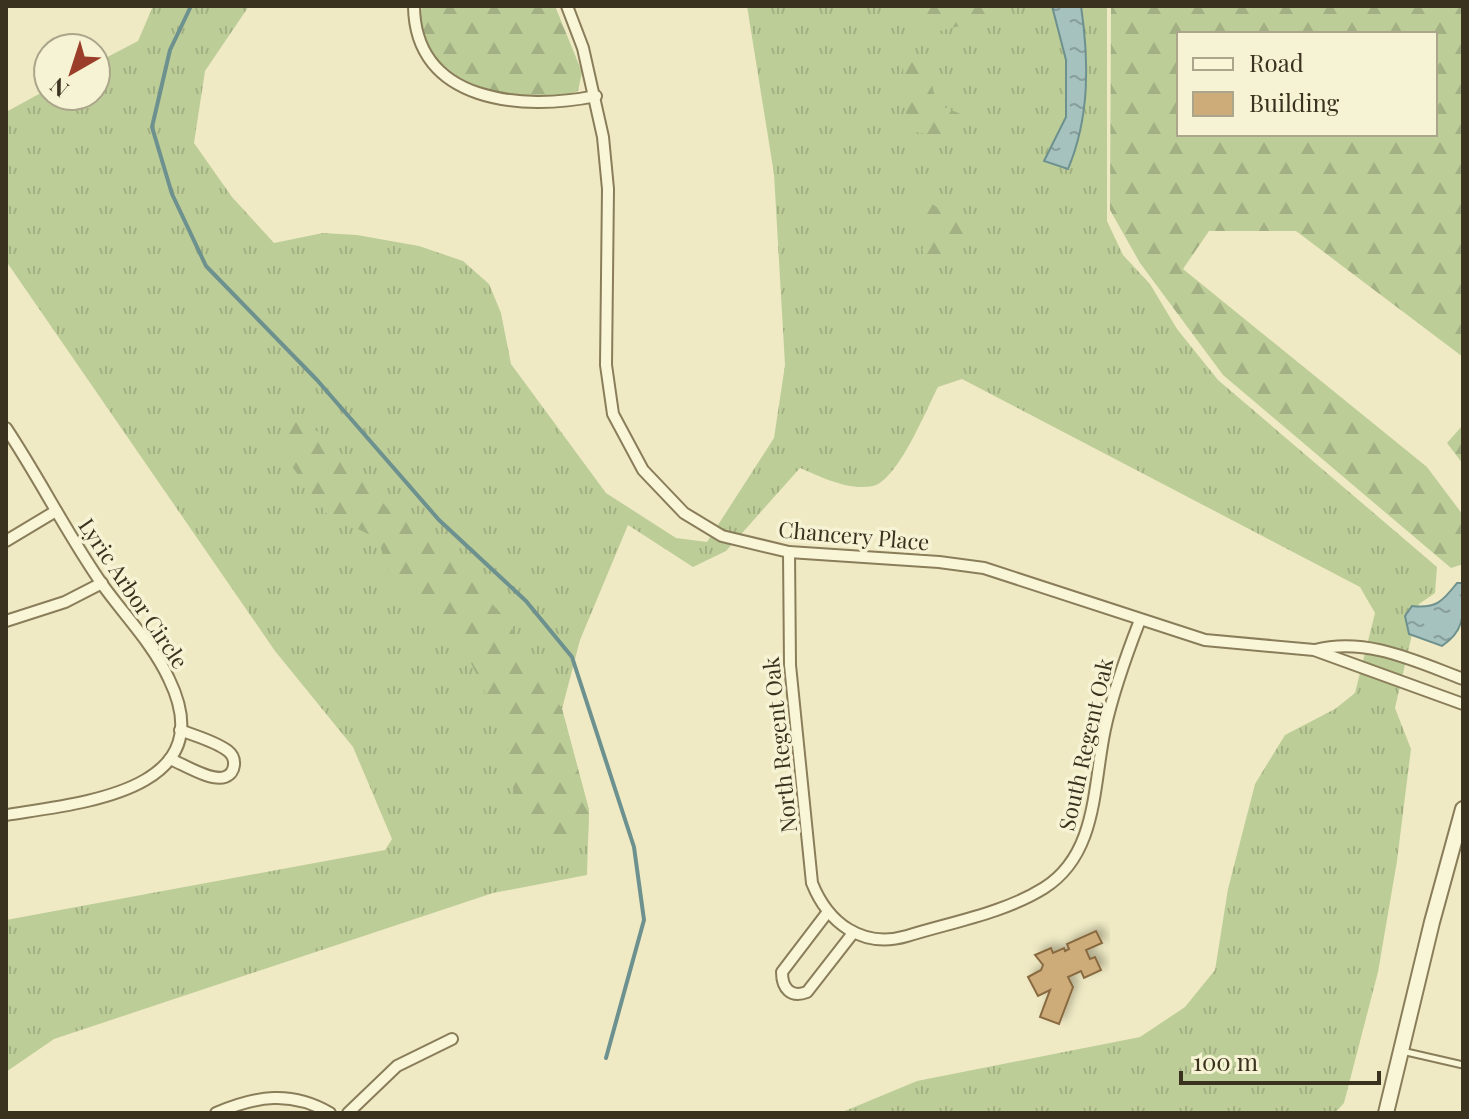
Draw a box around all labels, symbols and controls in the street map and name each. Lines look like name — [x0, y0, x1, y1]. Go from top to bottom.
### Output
north arrow — [32, 32, 112, 112]
legend — [1177, 32, 1437, 136]
text: Road — [1249, 46, 1304, 78]
text: N — [43, 72, 74, 105]
text: Building — [1249, 86, 1340, 118]
street label: Lyric Arbor Circle — [72, 512, 196, 674]
street label: Chancery Place — [777, 513, 931, 557]
street label: South Regent Oak — [1051, 655, 1119, 833]
street label: North Regent Oak — [755, 656, 803, 834]
scale bar — [1181, 1035, 1379, 1085]
text: 100 m — [1193, 1045, 1258, 1077]

